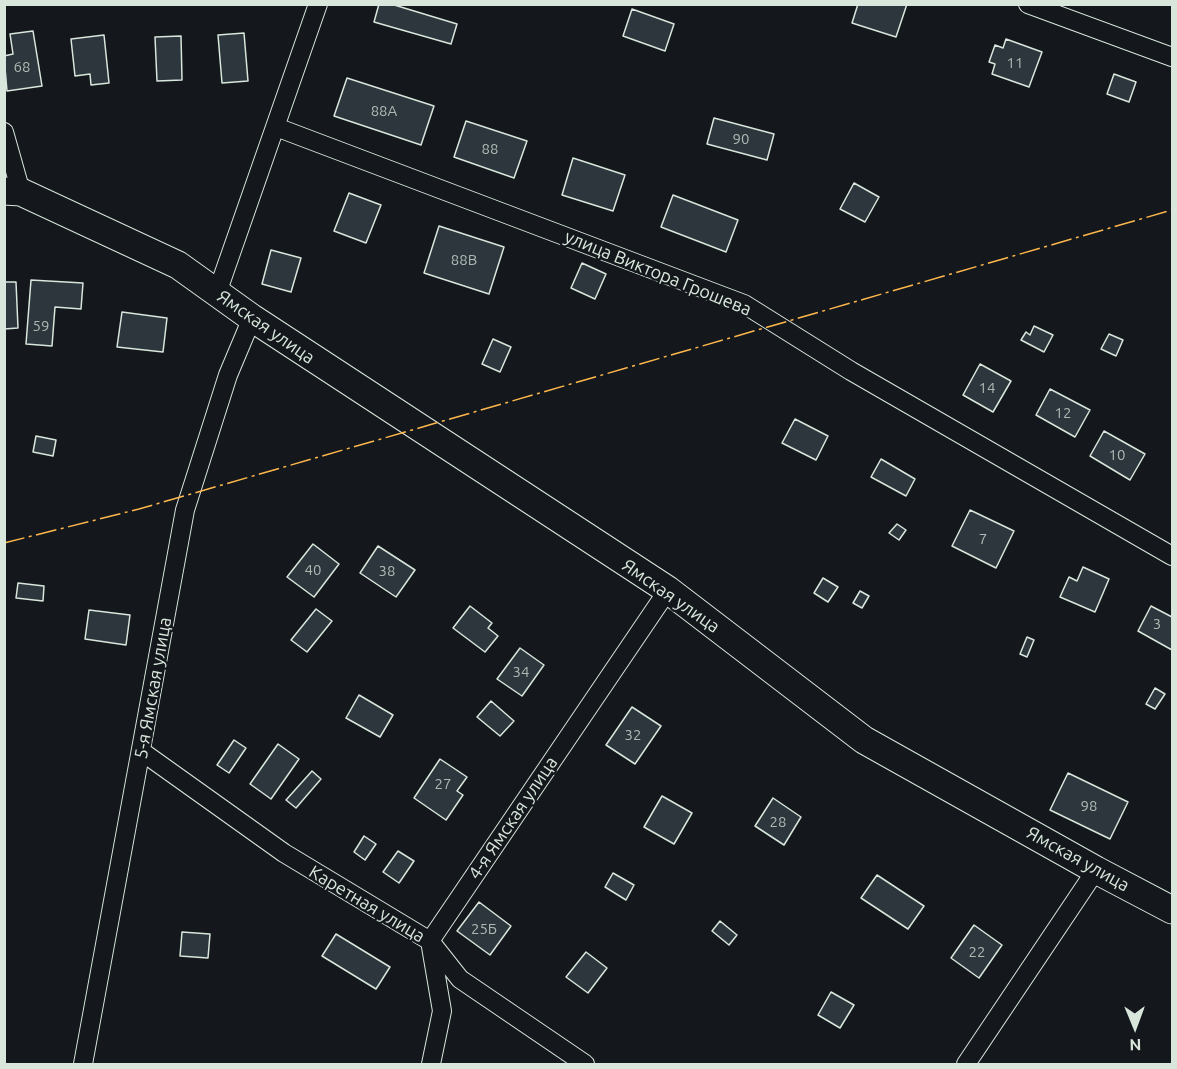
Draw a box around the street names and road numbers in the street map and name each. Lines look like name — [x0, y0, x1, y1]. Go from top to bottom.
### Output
street label: улица Виктора Грошева — [561, 226, 755, 320]
street label: Ямская улица — [213, 285, 319, 369]
street label: Ямская улица — [618, 554, 724, 638]
street label: 5-я Ямская улица — [130, 616, 176, 760]
street label: 4-я Ямская улица — [464, 753, 562, 883]
street label: Ямская улица — [1023, 822, 1133, 896]
street label: Каретная улица — [305, 861, 429, 947]

